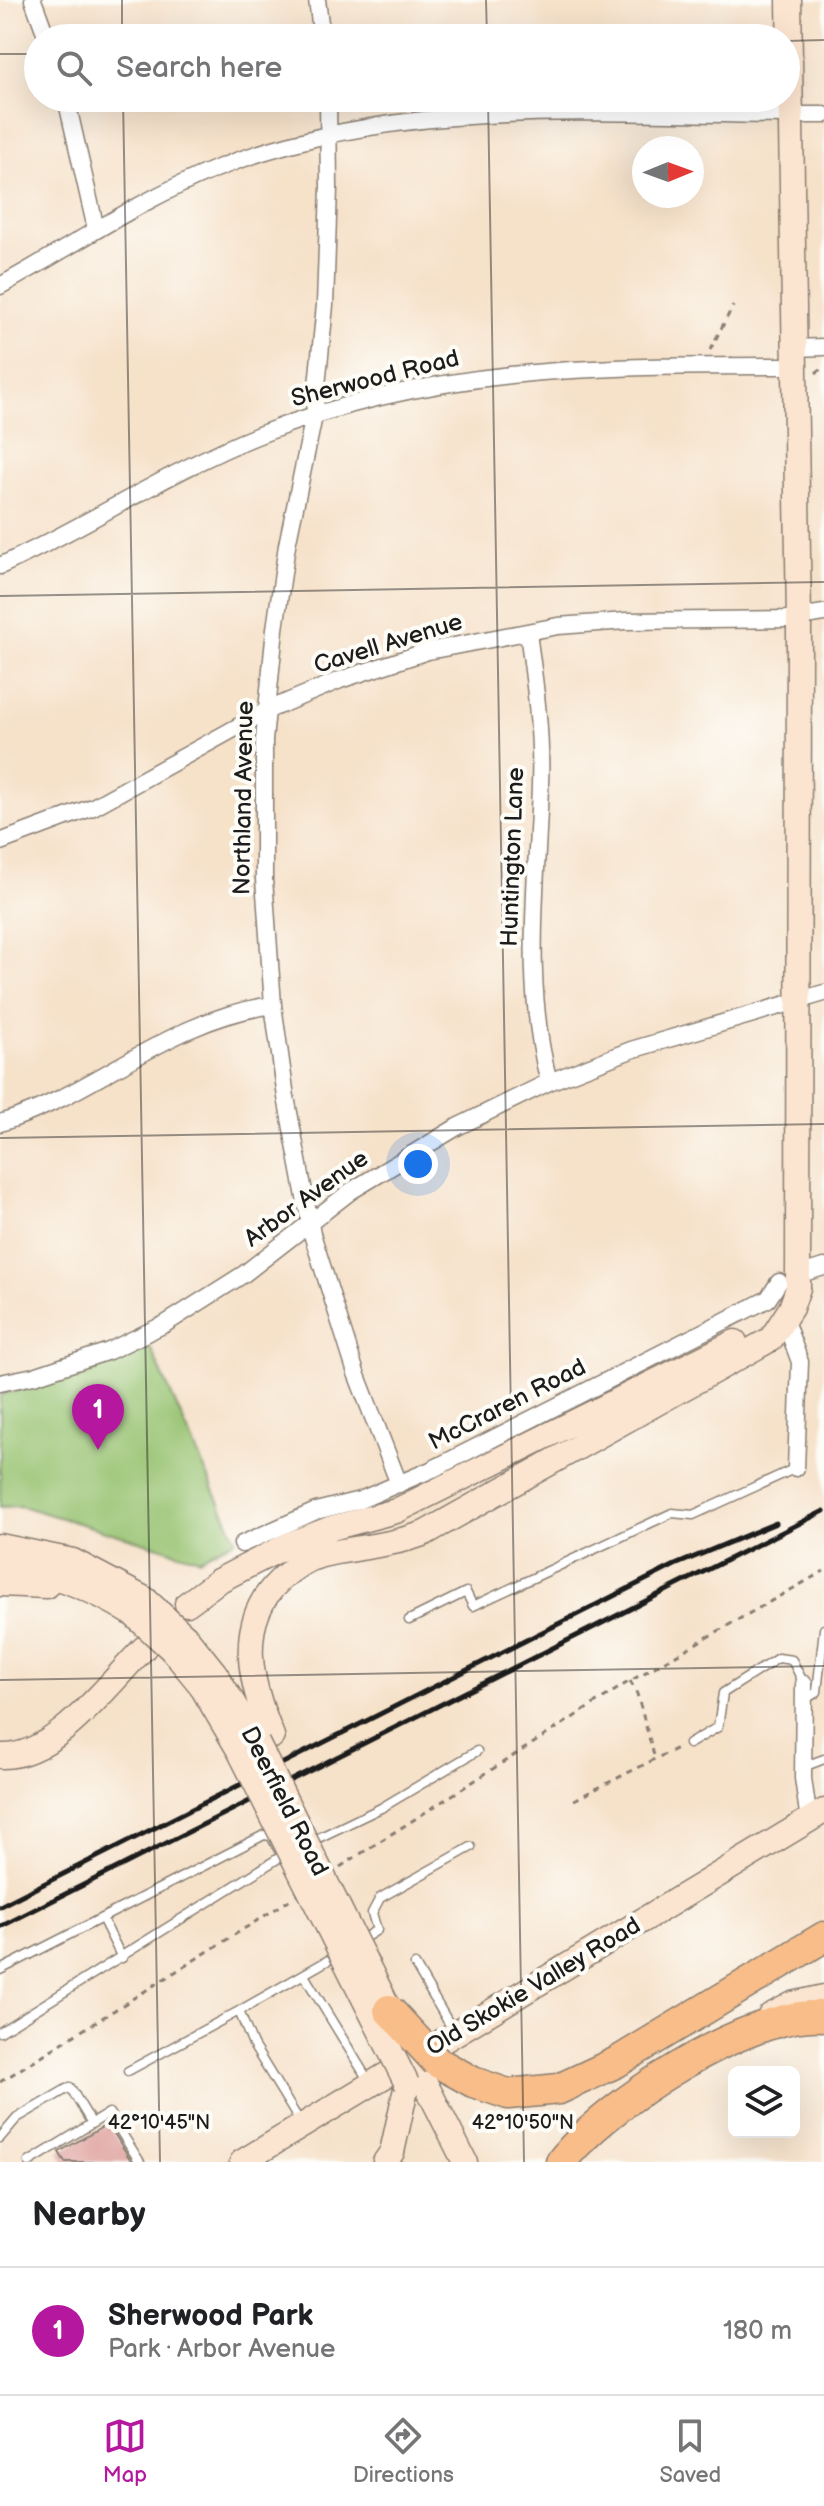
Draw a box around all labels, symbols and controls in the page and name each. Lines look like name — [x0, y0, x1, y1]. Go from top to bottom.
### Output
search box — [24, 24, 800, 112]
icon: search — [52, 46, 96, 90]
text: Search here — [116, 50, 282, 86]
north arrow — [632, 136, 704, 208]
street label: Sherwood Road — [288, 344, 462, 413]
street label: Cavell Avenue — [310, 607, 466, 680]
street label: Northland Avenue — [227, 701, 260, 895]
street label: Huntington Lane — [495, 767, 530, 947]
street label: Arbor Avenue — [239, 1144, 374, 1253]
your location — [398, 1144, 438, 1184]
street label: McCraren Road — [424, 1352, 591, 1457]
pin: 1 — [72, 1384, 124, 1450]
street label: Deerfield Road — [234, 1722, 335, 1881]
street label: Old Skokie Valley Road — [421, 1911, 646, 2062]
map controls — [728, 2066, 800, 2138]
button: layers — [728, 2066, 800, 2138]
text: 42°10'45"N — [108, 2111, 210, 2135]
text: 42°10'50"N — [472, 2111, 574, 2135]
text: Nearby — [32, 2194, 146, 2235]
text: Sherwood Park — [108, 2298, 313, 2334]
text: 1 — [53, 2316, 63, 2347]
text: 180 m — [723, 2316, 792, 2347]
text: Park · Arbor Avenue — [108, 2334, 335, 2365]
tab: Map — [103, 2414, 147, 2489]
tab: Directions — [353, 2414, 454, 2489]
tab: Saved — [659, 2414, 721, 2489]

